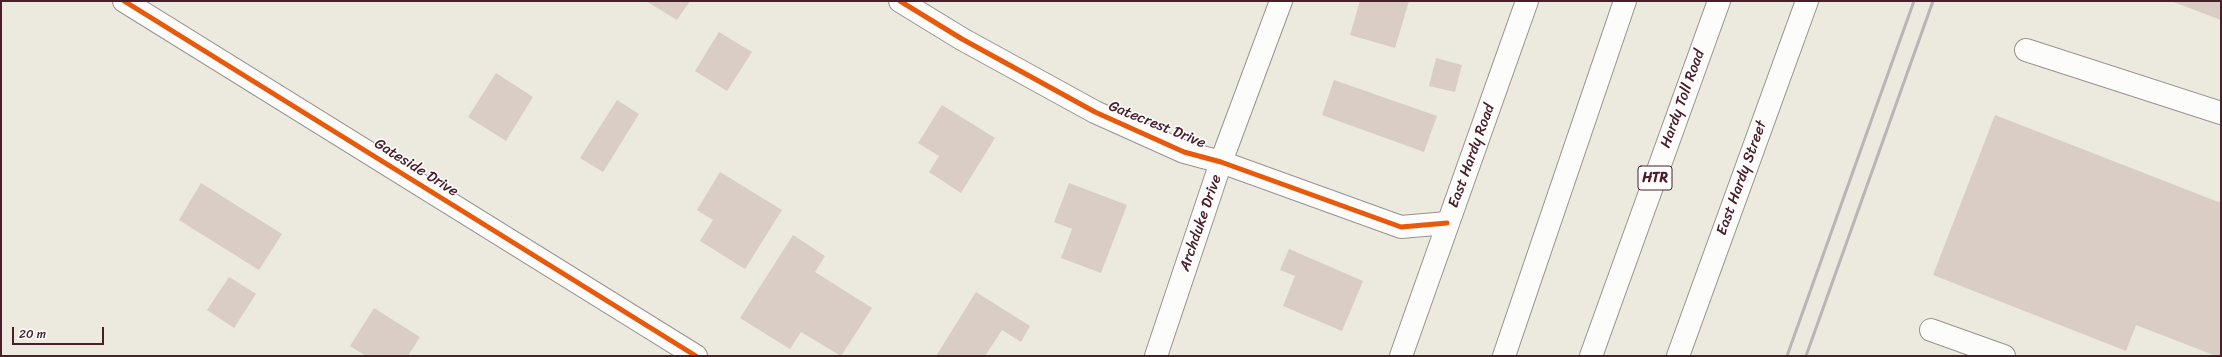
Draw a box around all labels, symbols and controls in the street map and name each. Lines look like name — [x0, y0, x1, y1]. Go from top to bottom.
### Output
street label: Hardy Toll Road — [1657, 48, 1709, 150]
street label: Gatecrest Drive — [1106, 97, 1208, 153]
street label: East Hardy Road — [1445, 102, 1499, 210]
street label: East Hardy Street — [1713, 118, 1771, 238]
street label: Gateside Drive — [371, 135, 461, 201]
road number: HTR — [1638, 166, 1672, 190]
street label: Archduke Drive — [1176, 172, 1226, 274]
scale bar — [14, 319, 106, 345]
text: 20 m — [19, 323, 46, 345]

